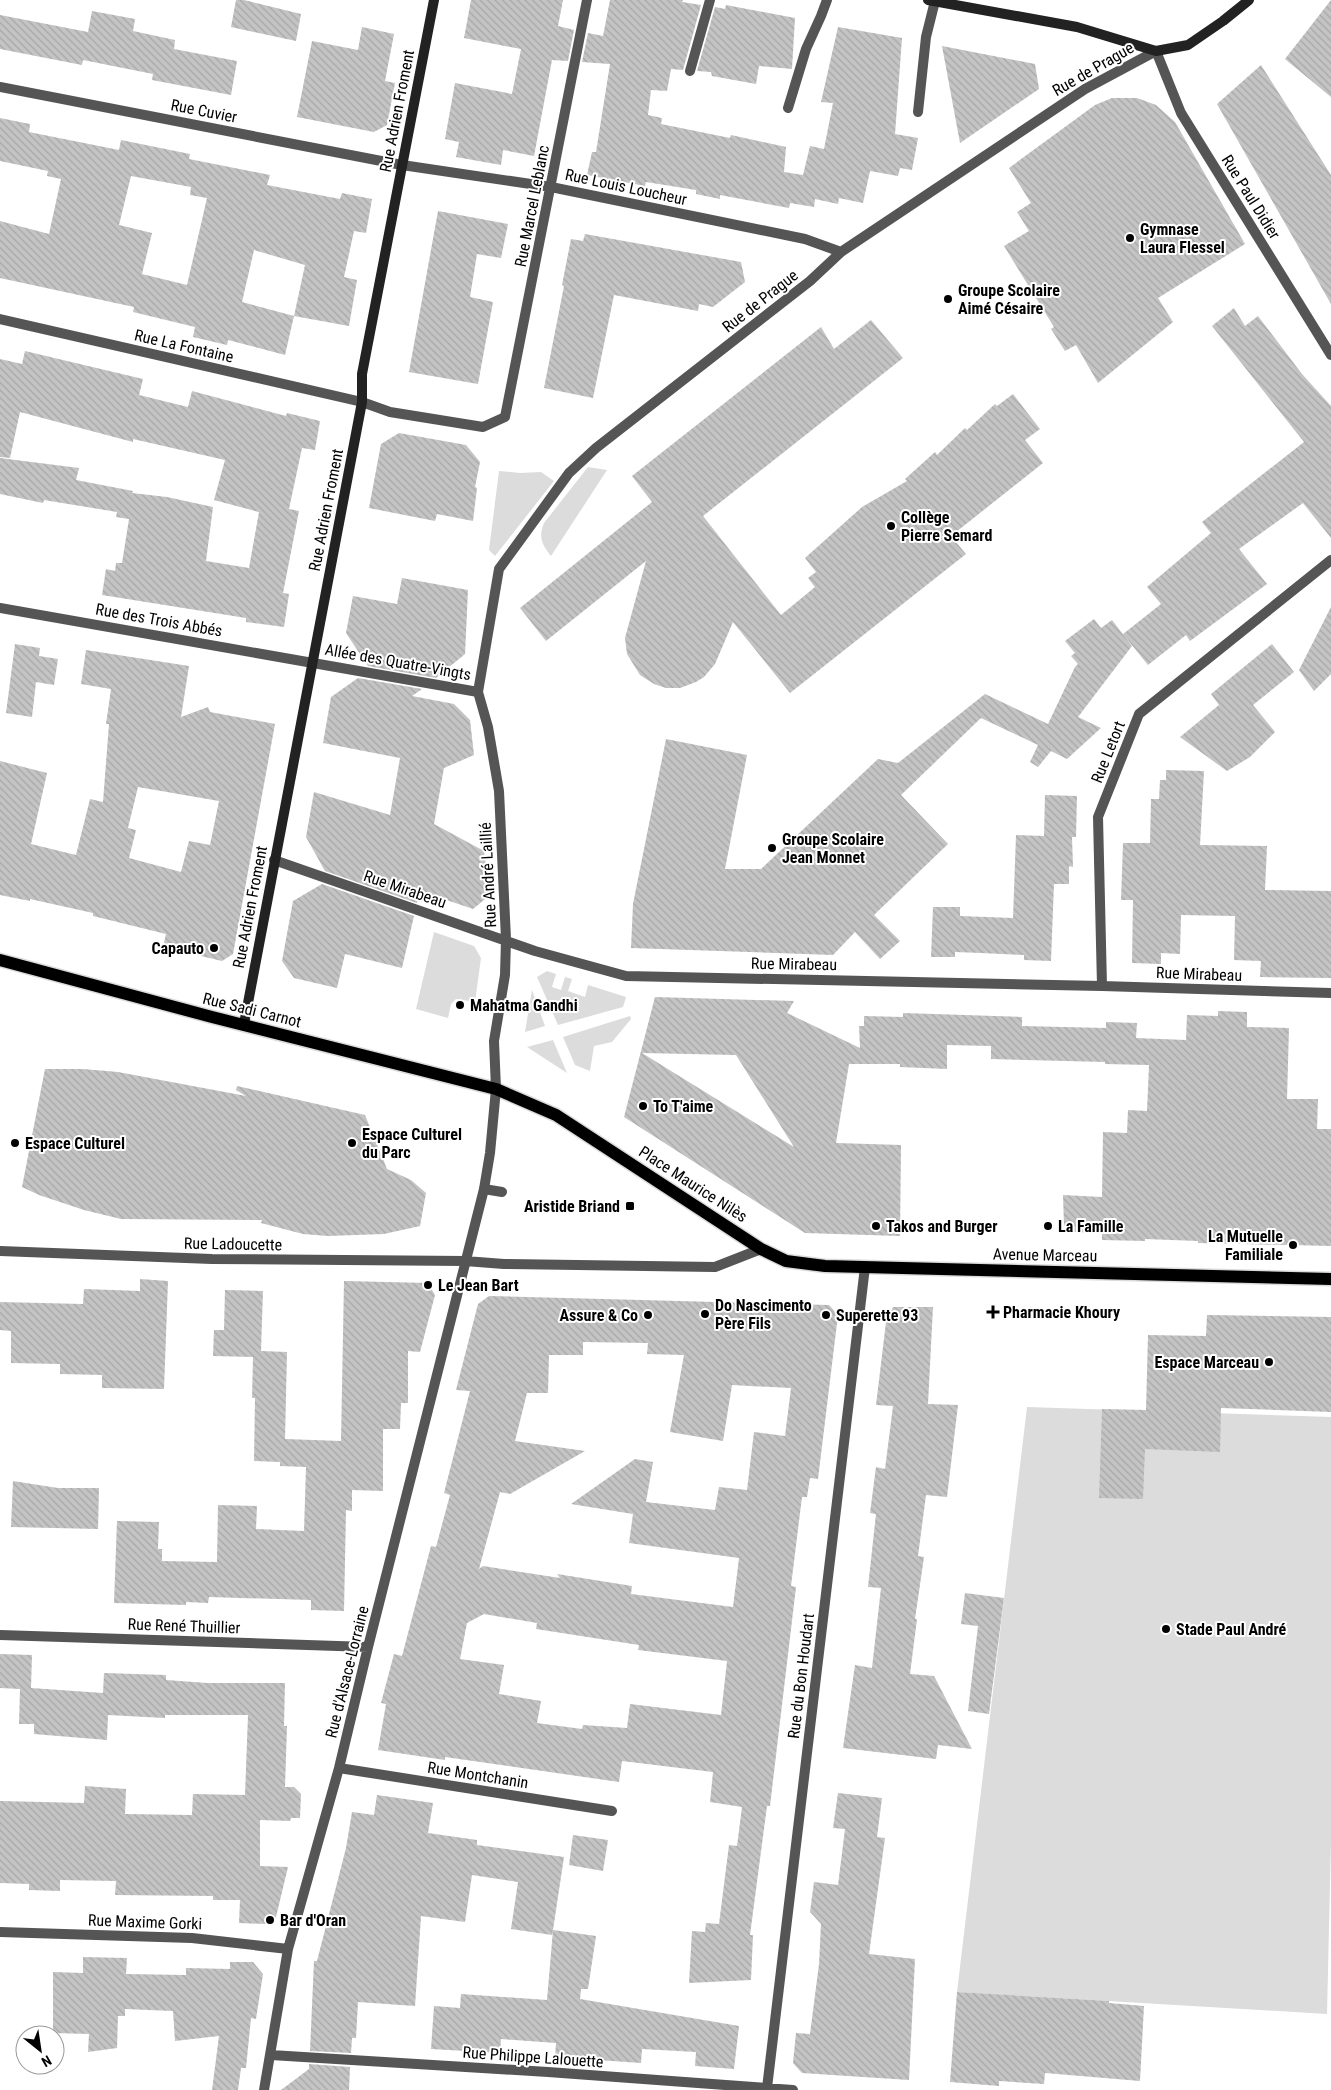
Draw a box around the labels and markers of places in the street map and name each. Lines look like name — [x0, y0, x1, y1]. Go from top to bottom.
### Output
place label: Gymnase Laura Flessel — [1140, 220, 1225, 257]
marker: Gymnase Laura Flessel — [1124, 232, 1136, 244]
place label: Groupe Scolaire Aimé Césaire — [958, 281, 1060, 318]
marker: Groupe Scolaire Aimé Césaire — [942, 293, 954, 305]
place label: Collège Pierre Semard — [901, 508, 992, 545]
marker: Collège Pierre Semard — [885, 520, 897, 532]
place label: Groupe Scolaire Jean Monnet — [782, 830, 884, 867]
marker: Groupe Scolaire Jean Monnet — [766, 842, 778, 854]
place label: Capauto — [151, 939, 204, 958]
marker: Capauto — [208, 942, 220, 954]
place label: Mahatma Gandhi — [470, 996, 578, 1015]
marker: Mahatma Gandhi — [454, 999, 466, 1011]
place label: To T'aime — [653, 1097, 714, 1116]
marker: To T'aime — [637, 1100, 649, 1112]
place label: Espace Culturel du Parc — [362, 1125, 462, 1162]
place label: Espace Culturel — [25, 1134, 125, 1153]
marker: Espace Culturel — [9, 1137, 21, 1149]
marker: Espace Culturel du Parc — [346, 1137, 358, 1149]
place label: Aristide Briand — [524, 1197, 620, 1216]
marker: Aristide Briand — [624, 1200, 636, 1212]
place label: Takos and Burger — [886, 1217, 998, 1236]
place label: La Famille — [1058, 1217, 1124, 1236]
marker: Takos and Burger — [870, 1220, 882, 1232]
marker: La Famille — [1042, 1220, 1054, 1232]
place label: La Mutuelle Familiale — [1208, 1227, 1283, 1264]
marker: La Mutuelle Familiale — [1287, 1239, 1299, 1251]
place label: Le Jean Bart — [438, 1276, 519, 1295]
marker: Le Jean Bart — [422, 1279, 434, 1291]
place label: Do Nascimento Père Fils — [715, 1296, 812, 1333]
place label: Pharmacie Khoury — [1003, 1303, 1120, 1322]
place label: Assure & Co — [560, 1306, 638, 1325]
place label: Superette 93 — [836, 1306, 918, 1325]
marker: Pharmacie Khoury — [987, 1306, 999, 1318]
marker: Do Nascimento Père Fils — [699, 1308, 711, 1320]
marker: Assure & Co — [642, 1309, 654, 1321]
marker: Superette 93 — [820, 1309, 832, 1321]
place label: Espace Marceau — [1154, 1353, 1259, 1372]
marker: Espace Marceau — [1263, 1356, 1275, 1368]
place label: Stade Paul André — [1176, 1620, 1287, 1639]
marker: Stade Paul André — [1160, 1623, 1172, 1635]
place label: Bar d'Oran — [280, 1911, 346, 1930]
marker: Bar d'Oran — [264, 1914, 276, 1926]

